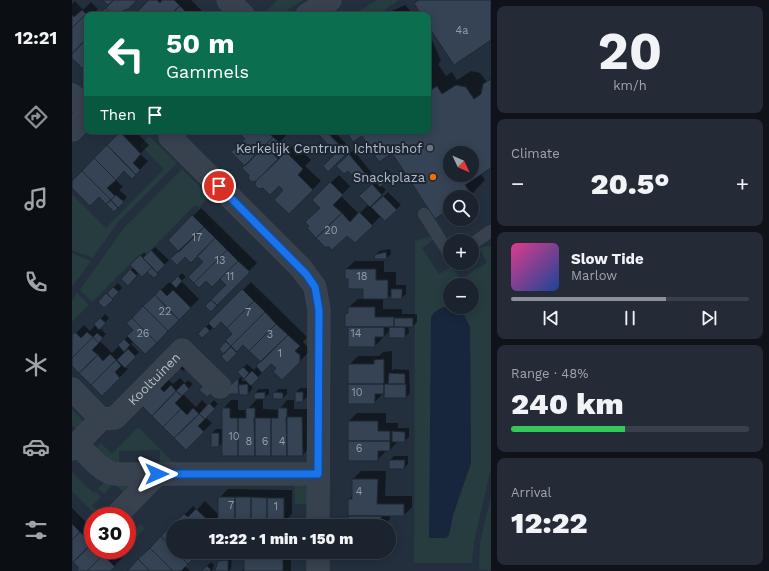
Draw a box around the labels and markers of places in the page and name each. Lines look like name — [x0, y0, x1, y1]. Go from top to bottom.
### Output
place label: Kerkelijk Centrum Ichthushof — [236, 141, 422, 156]
marker: Kerkelijk Centrum Ichthushof — [425, 143, 435, 153]
pin — [202, 169, 236, 203]
place label: Snackplaza — [353, 170, 426, 185]
marker: Snackplaza — [428, 172, 438, 182]

